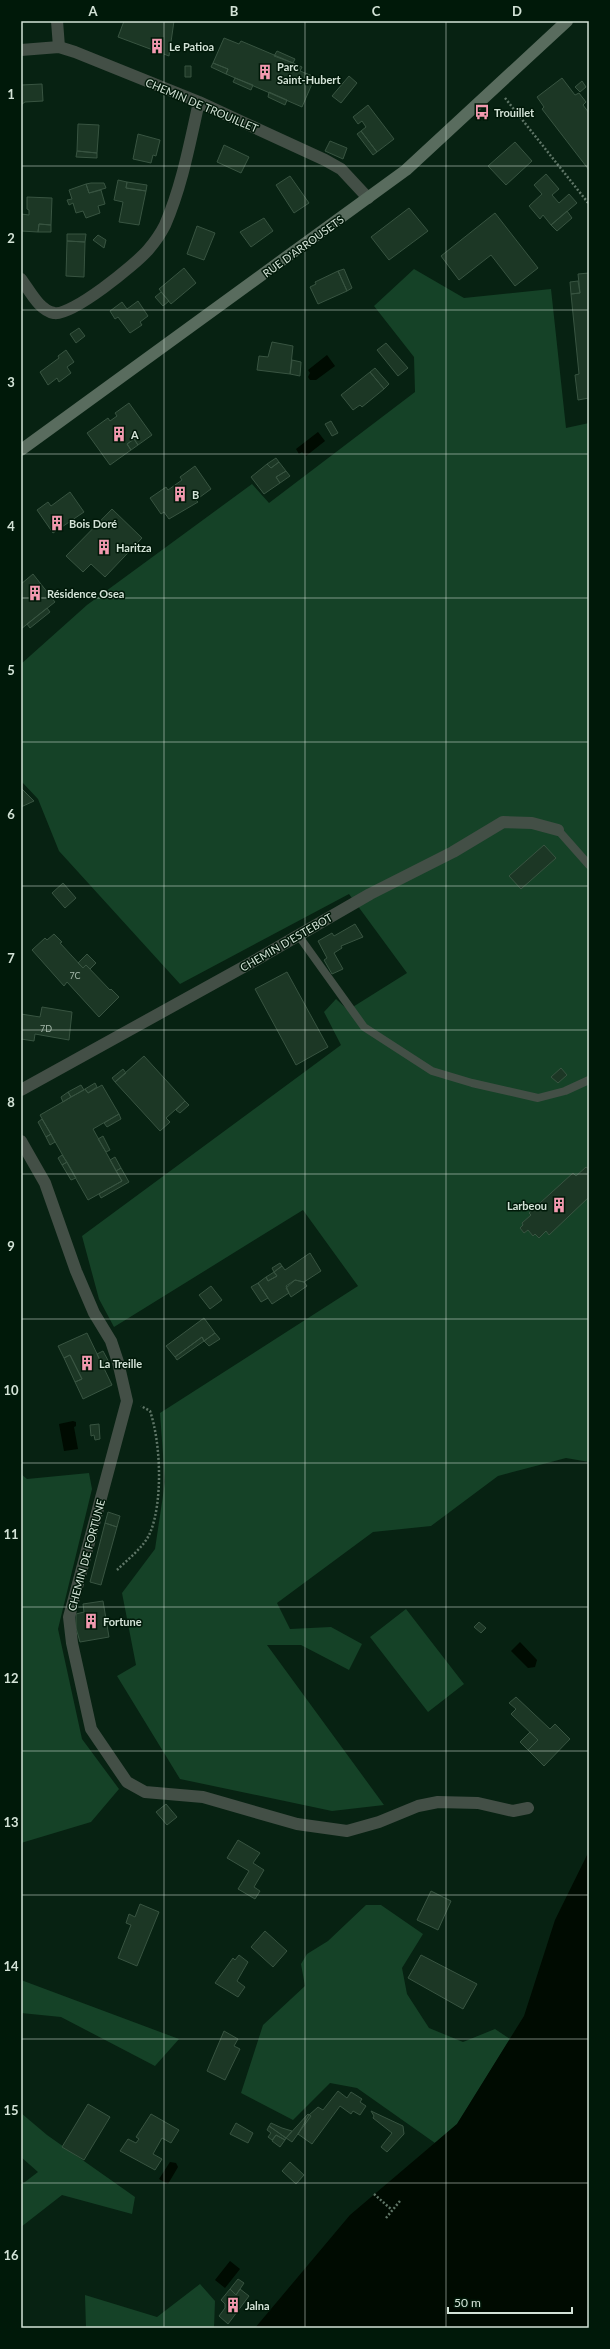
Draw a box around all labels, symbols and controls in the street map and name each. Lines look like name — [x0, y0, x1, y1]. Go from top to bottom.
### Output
text: A — [87, 3, 98, 19]
text: B — [230, 3, 239, 19]
text: C — [372, 3, 381, 19]
text: D — [512, 3, 522, 19]
building icon: Le Patioa — [148, 37, 166, 55]
place label: Le Patioa — [169, 40, 214, 53]
place label: Parc Saint-Hubert — [277, 60, 341, 86]
building icon: Parc Saint-Hubert — [256, 63, 274, 81]
street label: CHEMIN DE TROUILLET — [144, 75, 261, 135]
text: 1 — [7, 86, 15, 102]
bus stop icon: Trouillet — [473, 103, 491, 121]
place label: Trouillet — [494, 106, 535, 119]
street label: RUE D'ARROUSETS — [260, 212, 346, 280]
text: 2 — [7, 230, 15, 246]
text: 3 — [7, 374, 15, 390]
building icon: A — [110, 425, 128, 443]
place label: A — [130, 428, 139, 441]
building icon: B — [171, 485, 189, 503]
place label: B — [192, 488, 199, 501]
building icon: Bois Doré — [48, 514, 66, 532]
place label: Bois Doré — [69, 517, 117, 530]
text: 4 — [7, 518, 15, 534]
building icon: Haritza — [95, 538, 113, 556]
place label: Haritza — [116, 541, 152, 554]
building icon: Résidence Osea — [26, 584, 44, 602]
place label: Résidence Osea — [47, 587, 124, 600]
text: 5 — [7, 662, 15, 678]
text: 6 — [7, 806, 15, 822]
street label: CHEMIN D'ESTEBOT — [238, 910, 335, 974]
text: 7 — [7, 950, 15, 966]
house number: 7C — [69, 970, 81, 981]
house number: 7D — [40, 1023, 52, 1034]
text: 8 — [7, 1094, 15, 1110]
building icon: Larbeou — [550, 1196, 568, 1214]
place label: Larbeou — [507, 1199, 547, 1212]
text: 9 — [7, 1238, 15, 1254]
building icon: La Treille — [78, 1354, 96, 1372]
place label: La Treille — [99, 1357, 142, 1370]
text: 10 — [3, 1382, 19, 1398]
street label: CHEMIN DE FORTUNE — [65, 1498, 107, 1612]
text: 11 — [3, 1526, 19, 1542]
building icon: Fortune — [82, 1612, 100, 1630]
place label: Fortune — [103, 1615, 142, 1628]
text: 12 — [3, 1670, 19, 1686]
text: 13 — [3, 1814, 19, 1830]
text: 14 — [3, 1958, 19, 1974]
text: 15 — [3, 2102, 19, 2118]
text: 16 — [3, 2247, 19, 2263]
scale bar — [448, 2289, 572, 2315]
text: 50 m — [454, 2295, 481, 2310]
building icon: Jalna — [224, 2296, 242, 2314]
place label: Jalna — [245, 2299, 270, 2312]

